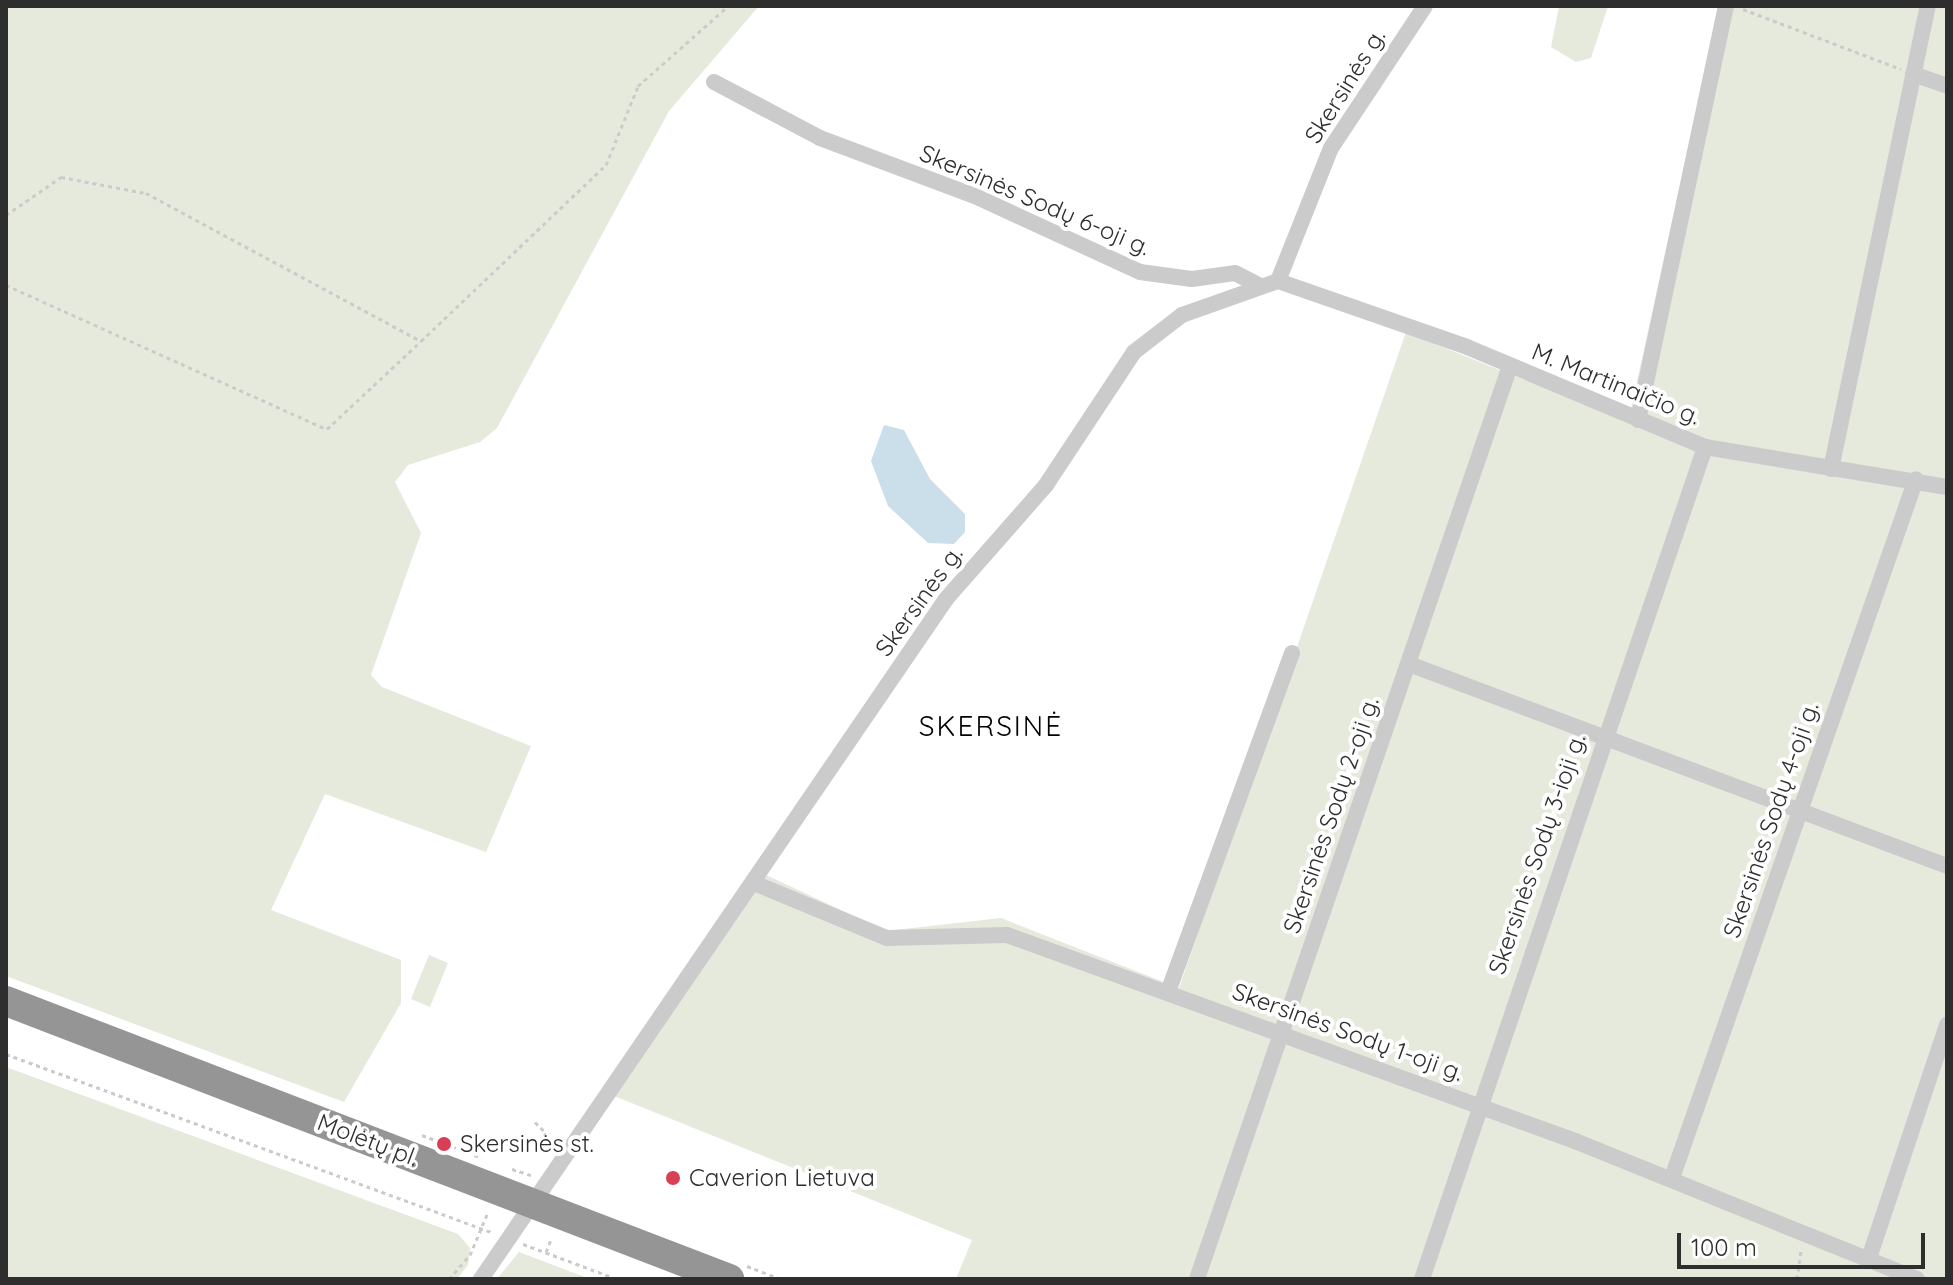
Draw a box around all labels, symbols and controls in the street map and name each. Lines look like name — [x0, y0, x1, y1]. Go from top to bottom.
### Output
street label: Skersinės g. — [1298, 23, 1392, 149]
street label: Skersinės Sodų 6-oji g. — [915, 138, 1155, 262]
street label: M. Martinaičio g. — [1528, 337, 1704, 431]
street label: Skersinės g. — [869, 540, 969, 662]
street label: Skersinės Sodų 2-oji g. — [1277, 693, 1385, 937]
street label: Skersinės Sodų 4-oji g. — [1717, 698, 1825, 942]
district label: SKERSINĖ — [919, 709, 1063, 743]
street label: Skersinės Sodų 3-ioji g. — [1482, 730, 1592, 978]
street label: Skersinės Sodų 1-oji g. — [1229, 977, 1467, 1087]
street label: Molėtų pl. — [313, 1108, 423, 1172]
place label: Skersinės st. — [460, 1130, 594, 1158]
marker: Skersinės st. — [435, 1135, 453, 1153]
place label: Caverion Lietuva — [689, 1164, 875, 1192]
marker: Caverion Lietuva — [664, 1169, 682, 1187]
scale bar — [1681, 1217, 1929, 1267]
text: 100 m — [1691, 1232, 1757, 1262]

